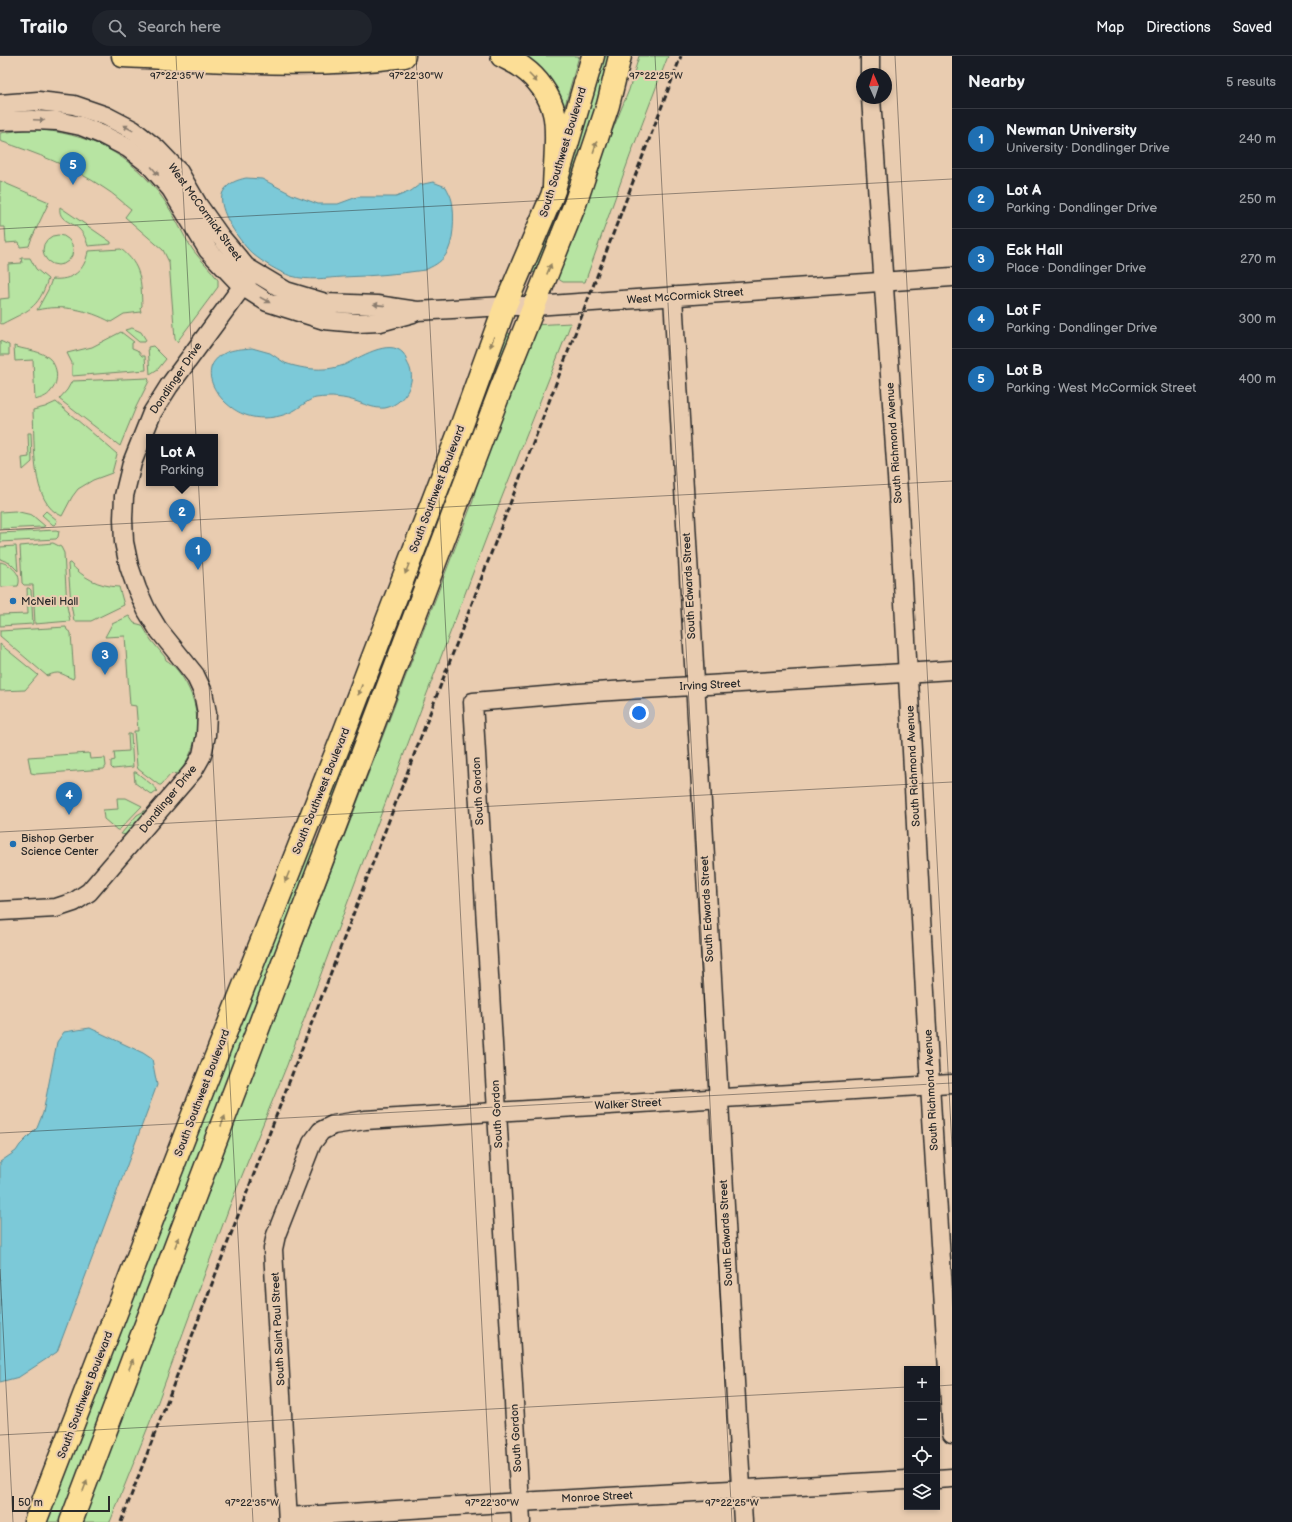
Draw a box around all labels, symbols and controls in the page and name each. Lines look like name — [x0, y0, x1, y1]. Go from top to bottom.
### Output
search box — [92, 10, 372, 46]
text: Trailo — [20, 16, 68, 39]
icon: search — [106, 17, 128, 39]
text: Search here — [138, 18, 221, 37]
text: Map — [1096, 19, 1124, 36]
text: Directions — [1146, 19, 1211, 36]
text: Saved — [1233, 19, 1272, 36]
north arrow — [856, 68, 892, 104]
text: 97°22'35"W — [150, 70, 204, 82]
text: 97°22'30"W — [389, 70, 443, 82]
text: 97°22'25"W — [629, 70, 683, 82]
text: Nearby — [968, 72, 1025, 92]
one-way arrow — [529, 73, 538, 83]
text: 5 results — [1226, 74, 1276, 90]
street label: South Southwest Boulevard — [537, 85, 589, 219]
one-way arrow — [33, 117, 46, 123]
text: Newman University — [1006, 121, 1137, 140]
one-way arrow — [122, 124, 134, 131]
text: 1 — [978, 131, 984, 147]
text: 240 m — [1239, 131, 1276, 147]
text: University · Dondlinger Drive — [1006, 140, 1170, 156]
one-way arrow — [592, 141, 598, 153]
pin: 5 — [60, 152, 86, 185]
street label: West McCormick Street — [165, 161, 245, 264]
one-way arrow — [150, 165, 159, 176]
text: Lot A — [1006, 181, 1041, 200]
text: 2 — [977, 191, 985, 207]
text: 250 m — [1239, 191, 1276, 207]
text: Parking · Dondlinger Drive — [1006, 200, 1157, 216]
text: Eck Hall — [1006, 241, 1063, 260]
text: 3 — [977, 251, 985, 267]
text: 270 m — [1240, 251, 1276, 267]
text: Place · Dondlinger Drive — [1006, 260, 1146, 276]
one-way arrow — [546, 262, 552, 274]
street label: West McCormick Street — [626, 285, 744, 307]
one-way arrow — [259, 296, 271, 303]
text: Lot F — [1006, 301, 1041, 320]
one-way arrow — [373, 302, 385, 308]
text: 4 — [977, 311, 985, 327]
text: 300 m — [1238, 311, 1276, 327]
text: Parking · Dondlinger Drive — [1006, 320, 1157, 336]
one-way arrow — [488, 337, 494, 349]
street label: Dondlinger Drive — [147, 339, 205, 416]
text: Lot B — [1006, 361, 1043, 380]
text: 5 — [977, 371, 985, 387]
text: 400 m — [1239, 371, 1276, 387]
text: Parking · West McCormick Street — [1006, 380, 1196, 396]
street label: South Richmond Avenue — [883, 382, 905, 504]
street label: South Southwest Boulevard — [407, 424, 467, 554]
popup — [146, 434, 218, 486]
text: Lot A — [160, 443, 195, 462]
text: Parking — [160, 462, 204, 478]
pin: 2 — [169, 499, 195, 532]
street label: South Edwards Street — [680, 532, 698, 640]
pin: 1 — [185, 537, 211, 570]
one-way arrow — [403, 563, 409, 575]
place label: McNeil Hall — [21, 595, 78, 608]
marker: McNeil Hall — [8, 596, 18, 606]
pin: 3 — [92, 642, 118, 675]
street label: Irving Street — [679, 677, 741, 693]
one-way arrow — [357, 685, 363, 697]
your location — [629, 703, 649, 723]
street label: South Richmond Avenue — [903, 705, 923, 827]
street label: South Southwest Boulevard — [290, 726, 352, 856]
street label: South Gordon — [470, 757, 486, 825]
street label: Dondlinger Drive — [137, 762, 200, 836]
pin: 4 — [56, 782, 82, 815]
place label: Bishop Gerber Science Center — [21, 832, 99, 858]
marker: Bishop Gerber Science Center — [8, 839, 18, 849]
street label: South Edwards Street — [698, 855, 716, 963]
one-way arrow — [284, 871, 290, 883]
street label: South Southwest Boulevard — [172, 1028, 232, 1158]
street label: South Richmond Avenue — [921, 1029, 941, 1151]
street label: South Gordon — [489, 1080, 505, 1148]
street label: Walker Street — [594, 1096, 662, 1112]
one-way arrow — [221, 1114, 227, 1126]
street label: South Edwards Street — [717, 1179, 735, 1287]
one-way arrow — [175, 1236, 181, 1248]
street label: South Saint Paul Street — [269, 1271, 287, 1386]
street label: South Southwest Boulevard — [55, 1330, 115, 1460]
one-way arrow — [128, 1358, 134, 1370]
map controls — [904, 1366, 940, 1510]
button: + — [904, 1366, 940, 1402]
button: − — [904, 1402, 940, 1438]
street label: South Gordon — [508, 1404, 524, 1472]
button: locate — [904, 1438, 940, 1474]
button: layers — [904, 1474, 940, 1510]
one-way arrow — [82, 1479, 88, 1491]
street label: Monroe Street — [561, 1489, 634, 1505]
scale bar — [12, 1494, 110, 1513]
text: 50 m — [18, 1496, 43, 1509]
text: 97°22'35"W — [225, 1497, 279, 1509]
text: 97°22'30"W — [465, 1497, 519, 1509]
text: 97°22'25"W — [705, 1497, 759, 1509]

